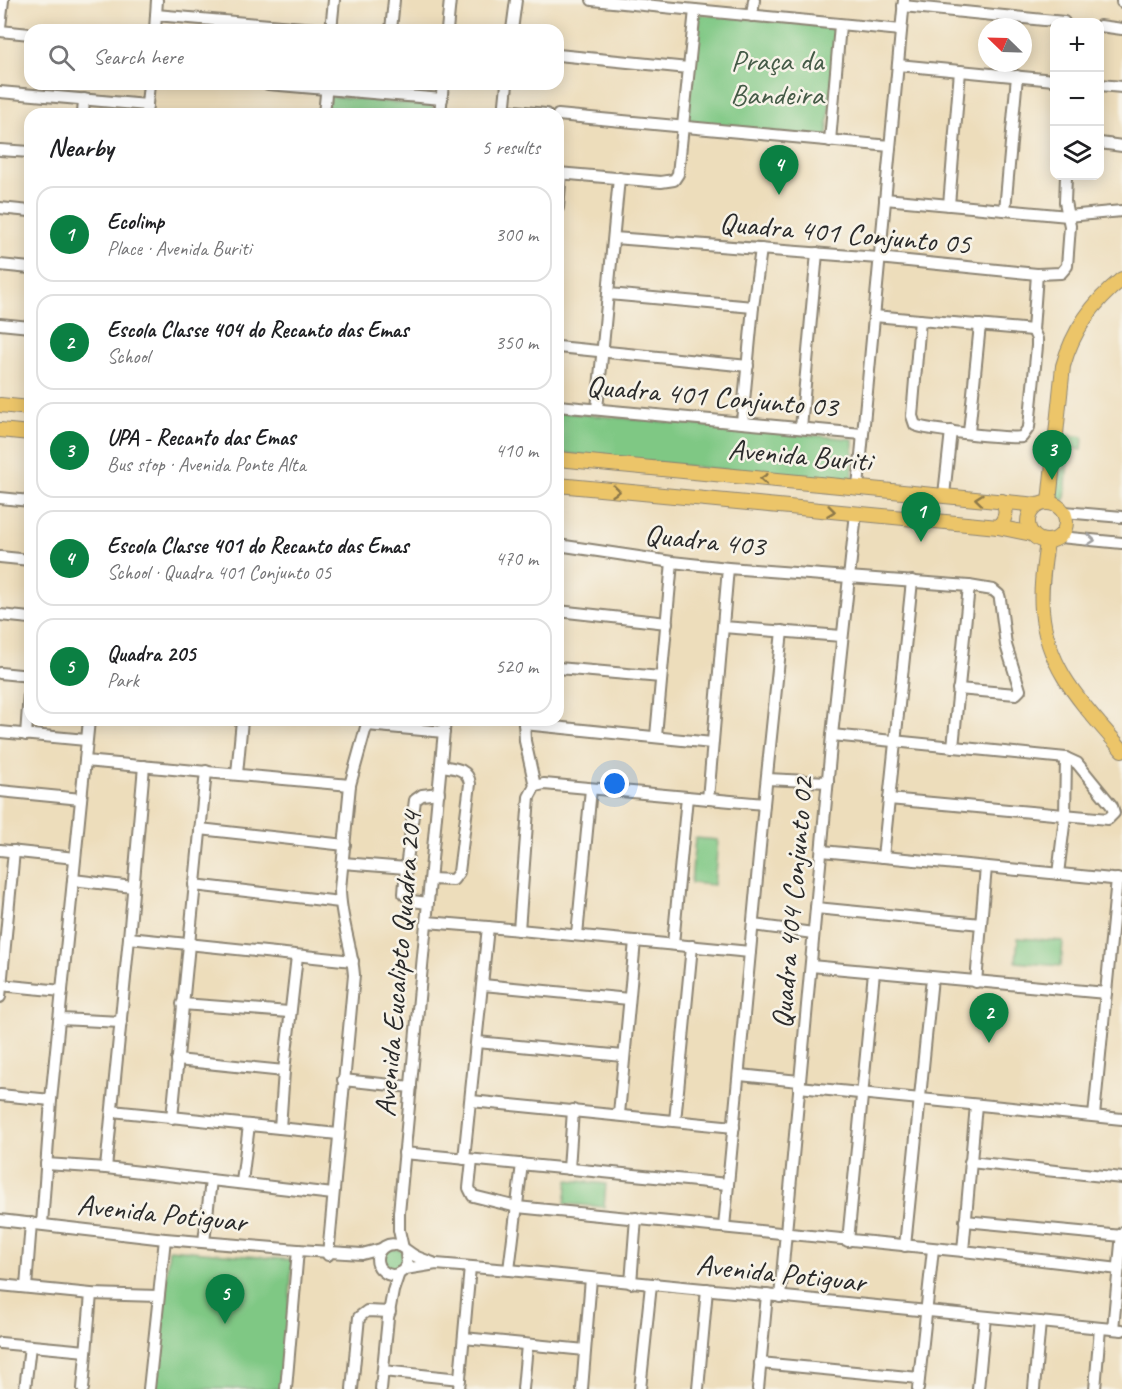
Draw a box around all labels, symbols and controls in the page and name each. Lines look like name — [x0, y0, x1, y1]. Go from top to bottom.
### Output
north arrow — [978, 18, 1032, 72]
map controls — [1050, 18, 1104, 180]
button: + — [1050, 18, 1104, 72]
search box — [24, 24, 564, 90]
icon: search — [45, 41, 78, 74]
park label: Praça da Bandeira — [730, 41, 826, 113]
text: Search here — [93, 43, 183, 71]
button: − — [1050, 72, 1104, 126]
button: layers — [1050, 126, 1104, 180]
text: Nearby — [48, 131, 113, 164]
text: 5 results — [481, 135, 540, 160]
pin: 4 — [760, 146, 798, 195]
street label: Quadra 401 Conjunto 05 — [718, 203, 974, 263]
text: Ecolimp — [107, 208, 164, 236]
text: 1 — [65, 222, 74, 247]
text: 300 m — [495, 222, 538, 247]
text: Place · Avenida Buriti — [107, 236, 251, 261]
text: Escola Classe 404 do Recanto das Emas — [107, 316, 409, 344]
text: 2 — [65, 330, 74, 355]
text: 350 m — [495, 330, 538, 355]
text: School — [107, 344, 150, 369]
street label: Quadra 401 Conjunto 03 — [585, 366, 842, 426]
text: UPA - Recanto das Emas — [107, 424, 296, 452]
street label: Avenida Buriti — [727, 430, 877, 480]
pin: 3 — [1032, 430, 1072, 480]
text: 3 — [65, 438, 74, 463]
text: 410 m — [495, 438, 538, 463]
text: Bus stop · Avenida Ponte Alta — [107, 452, 306, 477]
one-way arrow — [760, 473, 769, 486]
one-way arrow — [612, 484, 621, 496]
pin: 1 — [902, 492, 940, 542]
one-way arrow — [975, 493, 984, 506]
one-way arrow — [827, 504, 836, 516]
street label: Quadra 403 — [643, 515, 770, 565]
text: Escola Classe 401 do Recanto das Emas — [107, 532, 409, 560]
one-way arrow — [1086, 533, 1096, 546]
text: 4 — [65, 546, 74, 571]
text: 470 m — [495, 546, 538, 571]
text: School · Quadra 401 Conjunto 05 — [107, 560, 331, 585]
text: Quadra 205 — [107, 640, 196, 668]
text: 5 — [65, 654, 74, 679]
text: 520 m — [495, 654, 538, 679]
text: Park — [107, 668, 139, 693]
your location — [600, 769, 629, 798]
street label: Quadra 404 Conjunto 02 — [762, 773, 822, 1030]
street label: Avenida Eucalipto Quadra 204 — [366, 807, 430, 1118]
pin: 2 — [970, 994, 1008, 1043]
street label: Avenida Potiguar — [76, 1185, 251, 1241]
street label: Avenida Potiguar — [695, 1245, 870, 1301]
pin: 5 — [206, 1274, 244, 1324]

